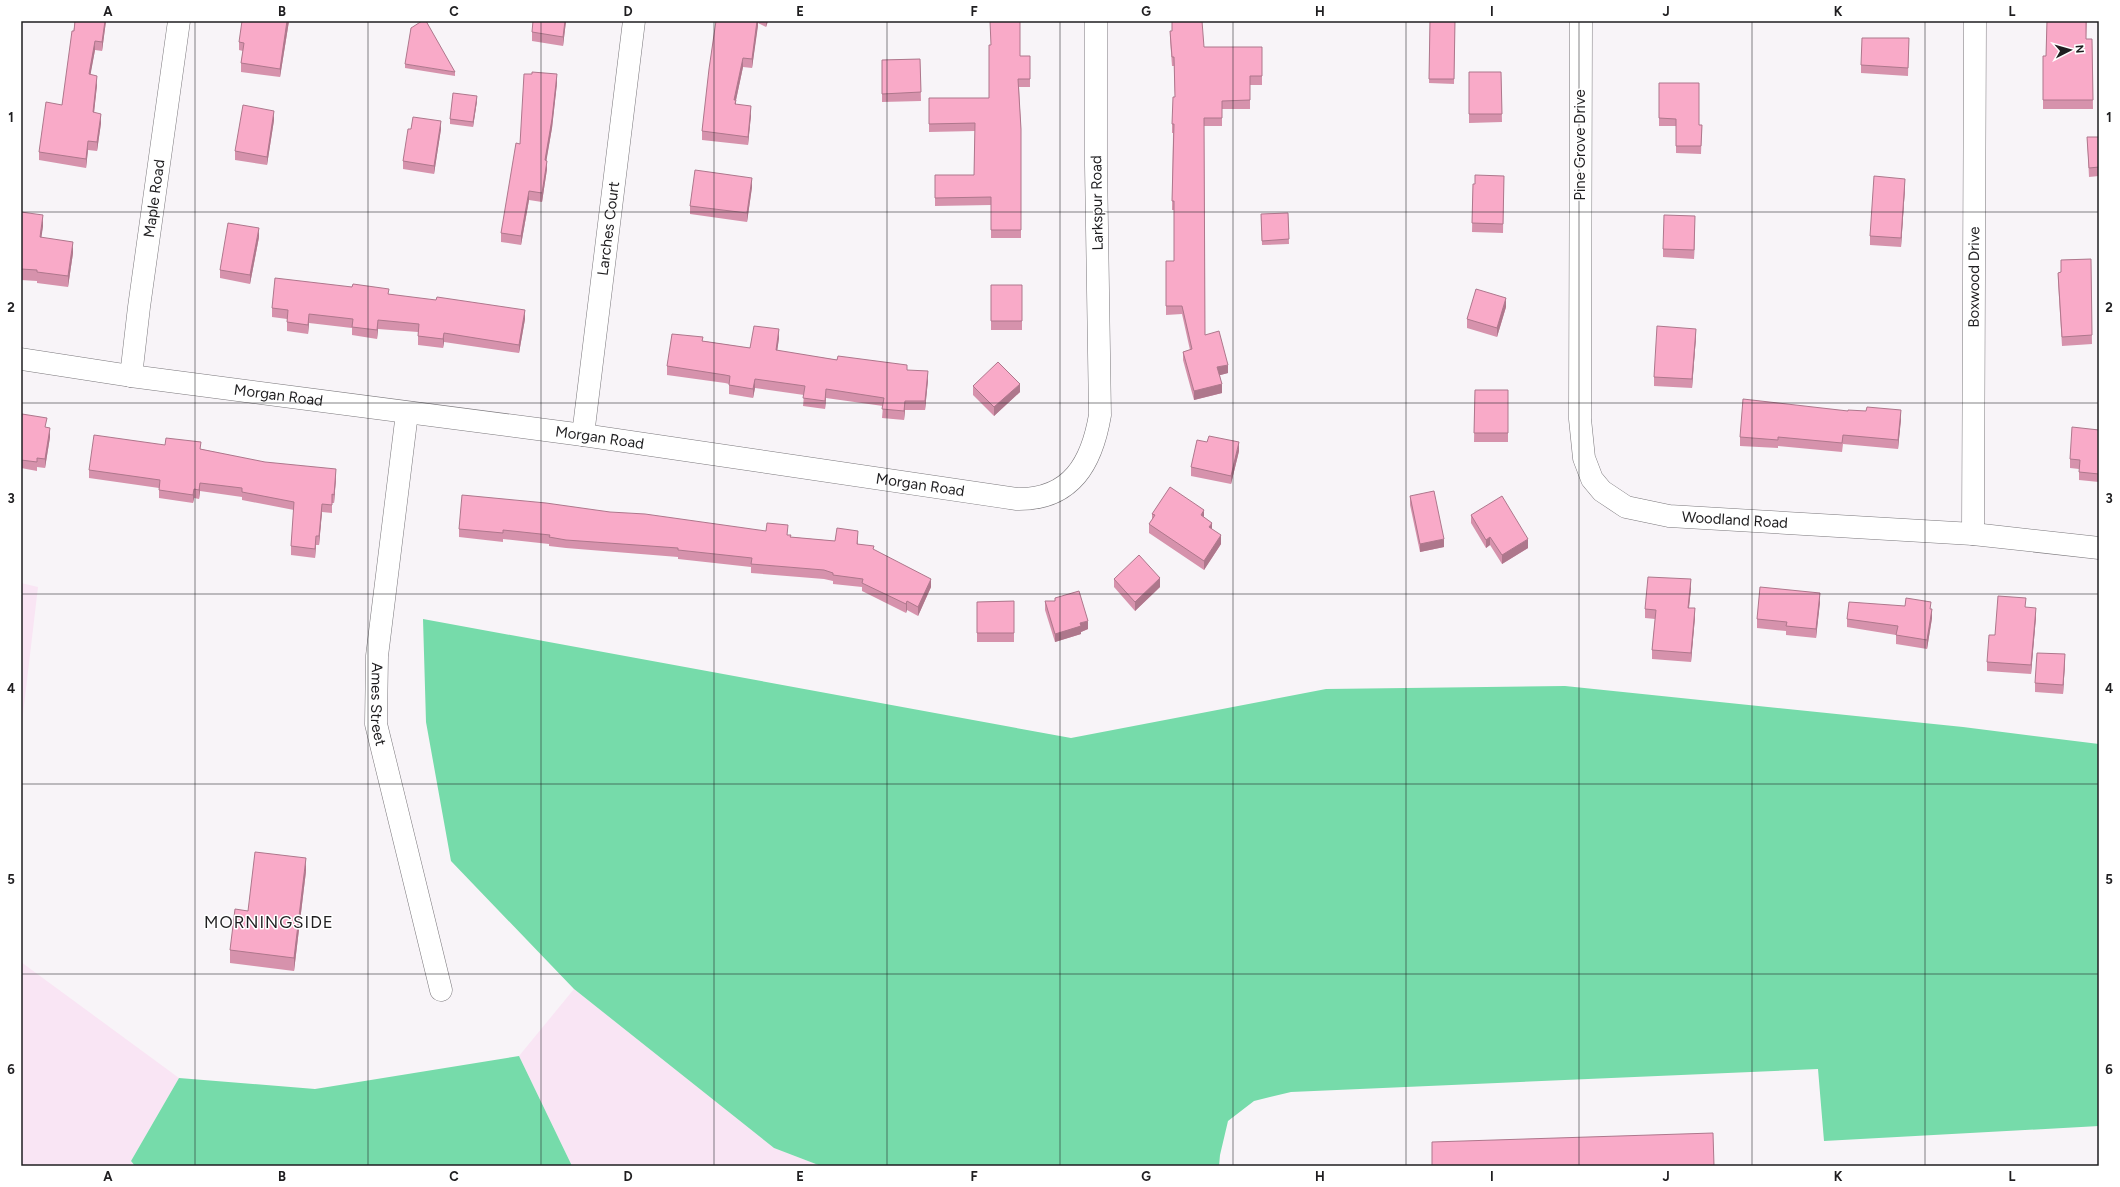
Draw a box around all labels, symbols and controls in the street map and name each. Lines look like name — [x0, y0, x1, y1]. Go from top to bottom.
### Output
text: A — [103, 4, 113, 19]
text: B — [278, 4, 286, 19]
text: C — [449, 4, 459, 19]
text: D — [623, 4, 633, 19]
text: E — [796, 4, 804, 19]
text: F — [970, 4, 978, 19]
text: G — [1141, 4, 1151, 19]
text: H — [1315, 4, 1325, 19]
text: I — [1490, 4, 1494, 19]
text: J — [1662, 4, 1670, 19]
text: K — [1834, 4, 1843, 19]
text: L — [2009, 4, 2016, 19]
north arrow — [2050, 30, 2090, 70]
text: N — [2073, 44, 2086, 54]
street label: Pine Grove Drive — [1571, 89, 1589, 201]
text: 1 — [8, 110, 14, 125]
text: 1 — [2106, 110, 2112, 125]
street label: Larkspur Road — [1087, 155, 1107, 251]
street label: Maple Road — [140, 158, 169, 239]
street label: Larches Court — [594, 180, 623, 277]
street label: Boxwood Drive — [1965, 226, 1983, 328]
text: 2 — [7, 300, 15, 315]
text: 2 — [2105, 300, 2113, 315]
street label: Morgan Road — [233, 381, 324, 410]
street label: Morgan Road — [554, 422, 645, 453]
street label: Morgan Road — [875, 469, 966, 500]
text: 3 — [7, 491, 15, 506]
text: 3 — [2105, 491, 2113, 506]
street label: Woodland Road — [1681, 508, 1788, 532]
street label: Ames Street — [367, 662, 390, 748]
text: 4 — [7, 681, 15, 696]
text: 4 — [2105, 681, 2113, 696]
text: 5 — [7, 872, 15, 887]
text: 5 — [2105, 872, 2113, 887]
district label: MORNINGSIDE — [204, 912, 334, 932]
text: 6 — [7, 1062, 15, 1077]
text: 6 — [2105, 1062, 2113, 1077]
text: A — [103, 1169, 113, 1184]
text: B — [278, 1169, 286, 1184]
text: C — [449, 1169, 459, 1184]
text: D — [623, 1169, 633, 1184]
text: E — [796, 1169, 804, 1184]
text: F — [970, 1169, 978, 1184]
text: G — [1141, 1169, 1151, 1184]
text: H — [1315, 1169, 1325, 1184]
text: I — [1490, 1169, 1494, 1184]
text: J — [1662, 1169, 1670, 1184]
text: K — [1834, 1169, 1843, 1184]
text: L — [2009, 1169, 2016, 1184]

